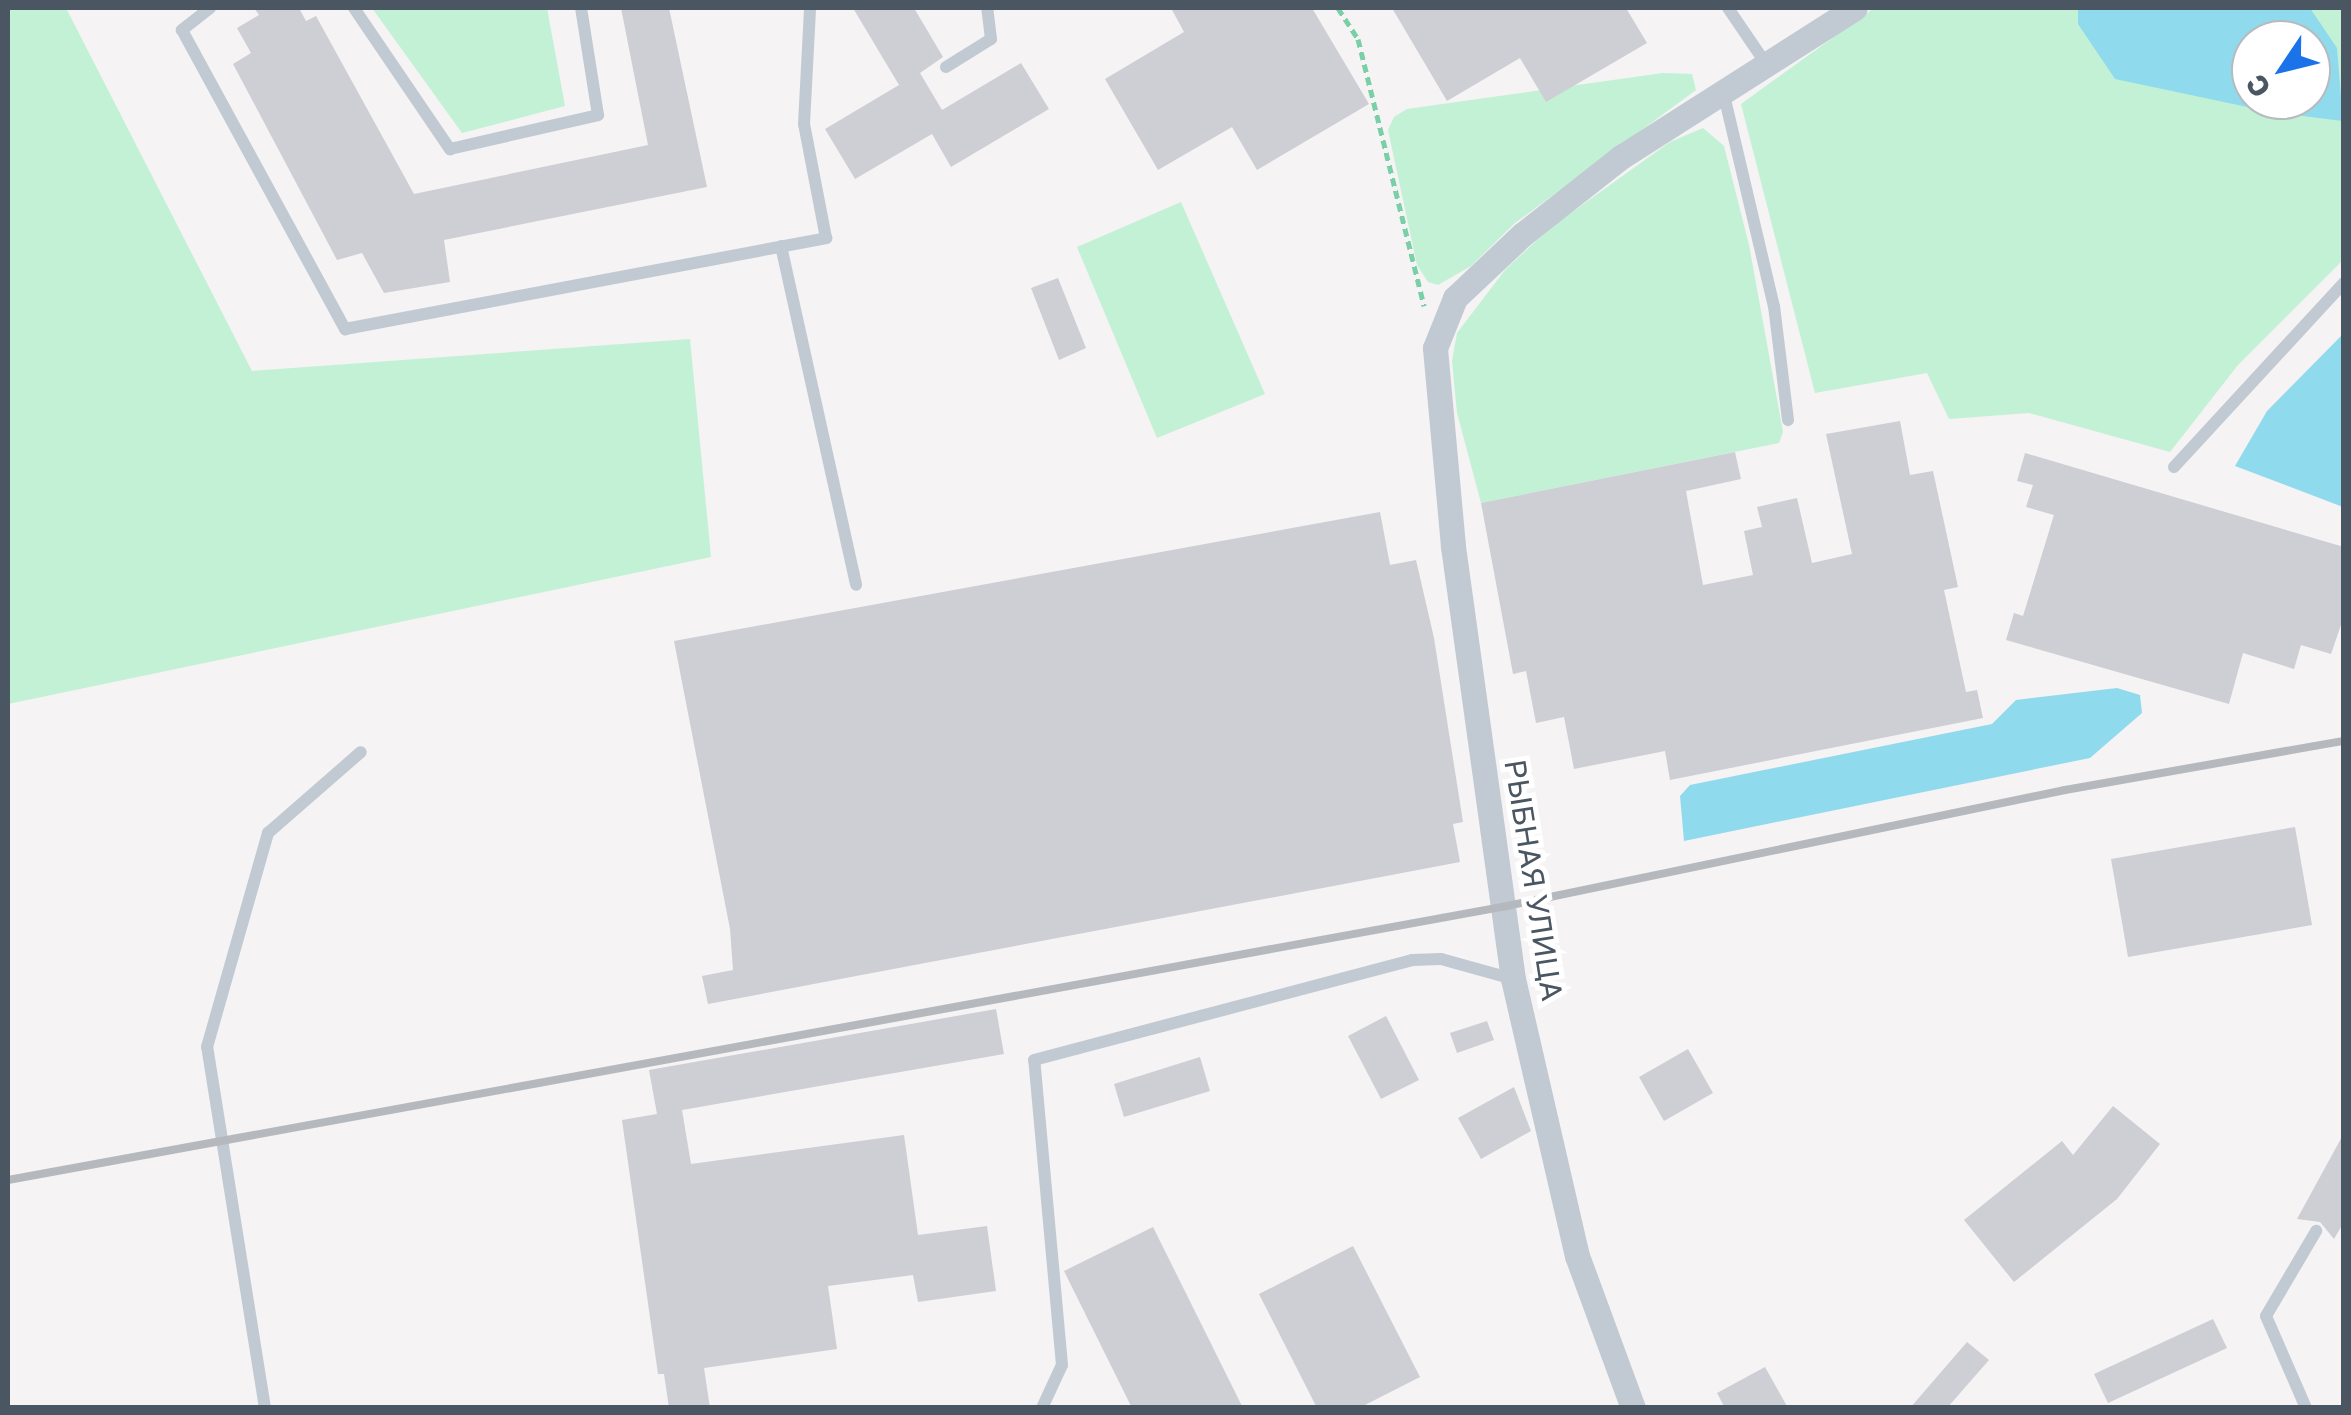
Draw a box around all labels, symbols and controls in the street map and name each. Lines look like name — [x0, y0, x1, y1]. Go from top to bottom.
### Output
north arrow — [2231, 20, 2331, 120]
text: С — [2238, 69, 2277, 104]
street label: РЫБНАЯ УЛИЦА — [1497, 757, 1571, 1003]

